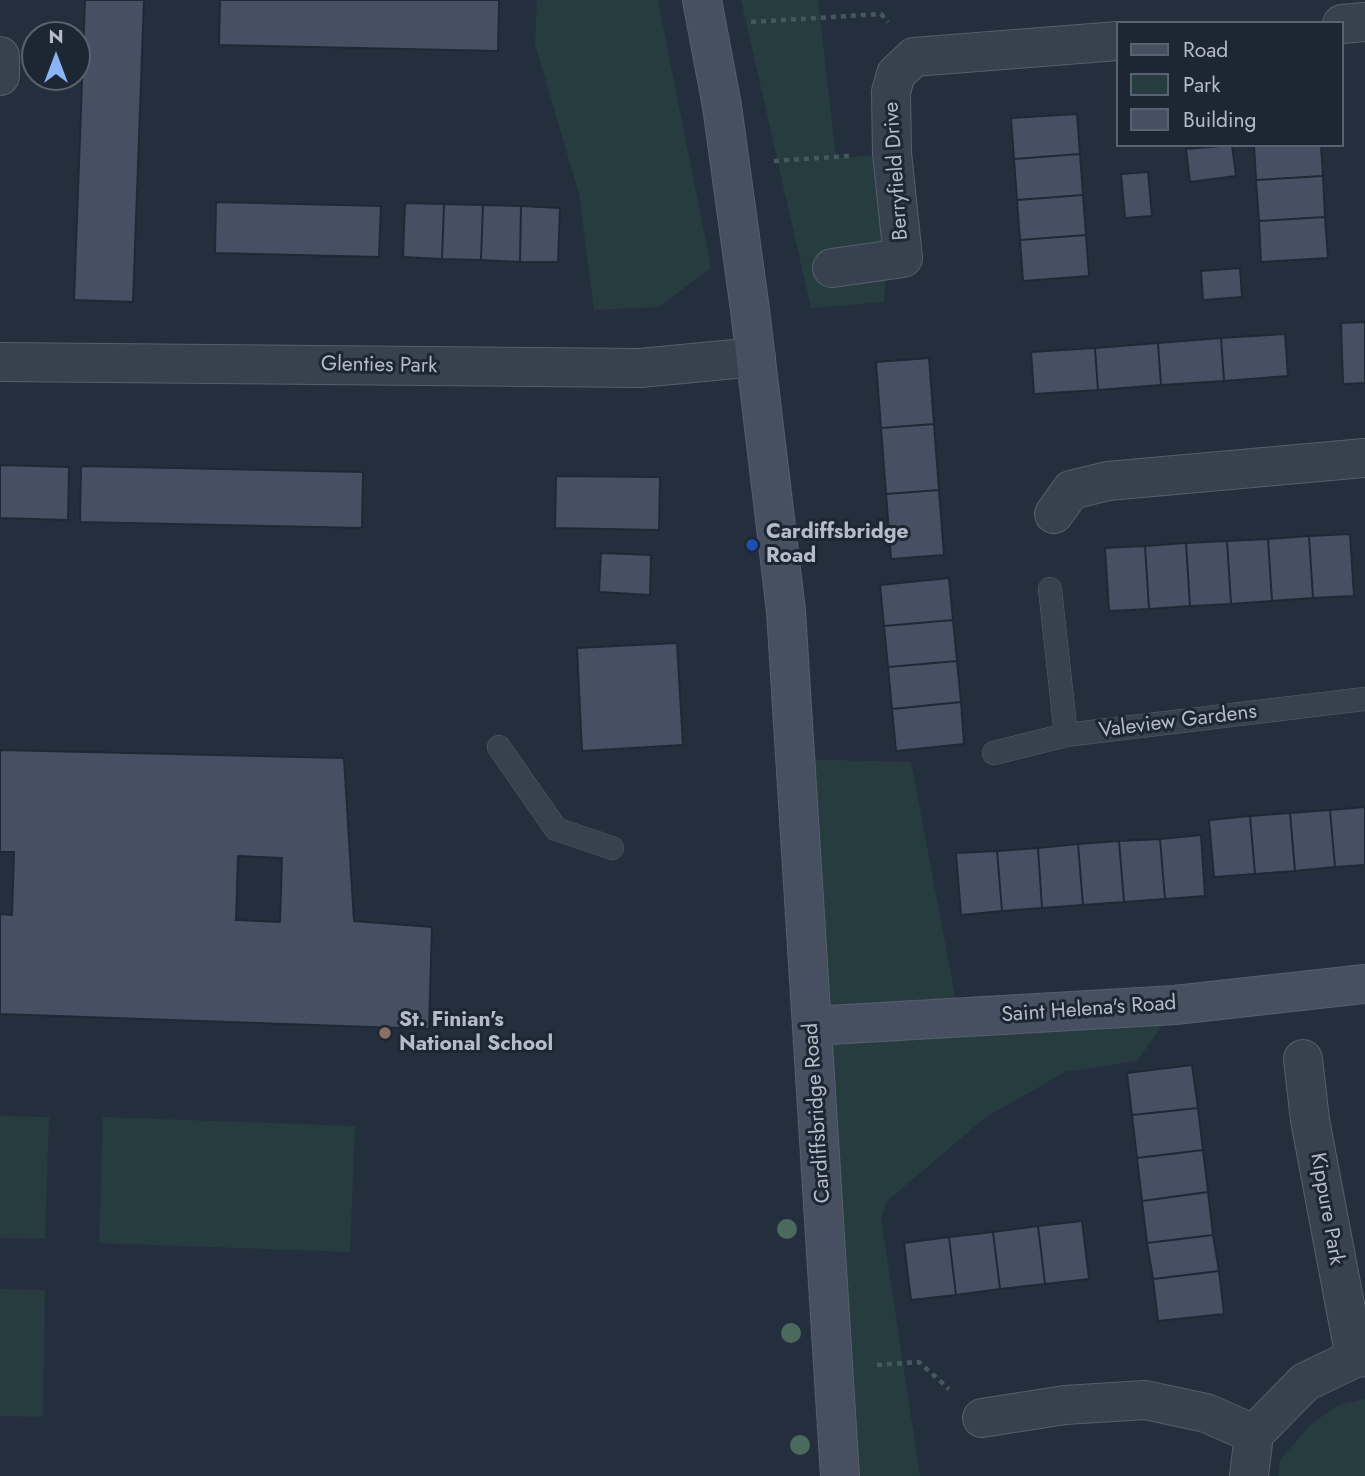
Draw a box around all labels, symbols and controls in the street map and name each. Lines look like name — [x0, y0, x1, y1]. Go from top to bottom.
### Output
north arrow — [21, 21, 91, 91]
legend — [1116, 21, 1344, 147]
text: N — [48, 23, 64, 50]
text: Road — [1183, 35, 1228, 65]
text: Park — [1183, 70, 1220, 100]
street label: Berryfield Drive — [880, 101, 914, 241]
text: Building — [1183, 105, 1256, 135]
street label: Glenties Park — [321, 352, 437, 380]
place label: Cardiffsbridge Road — [766, 520, 909, 570]
marker: Cardiffsbridge Road — [744, 537, 760, 553]
street label: Valeview Gardens — [1098, 700, 1258, 744]
street label: Saint Helena's Road — [1001, 991, 1177, 1029]
place label: St. Finian's National School — [399, 1008, 553, 1058]
street label: Cardiffsbridge Road — [799, 1022, 837, 1204]
marker: St. Finian's National School — [377, 1025, 393, 1041]
street label: Kippure Park — [1304, 1151, 1348, 1267]

